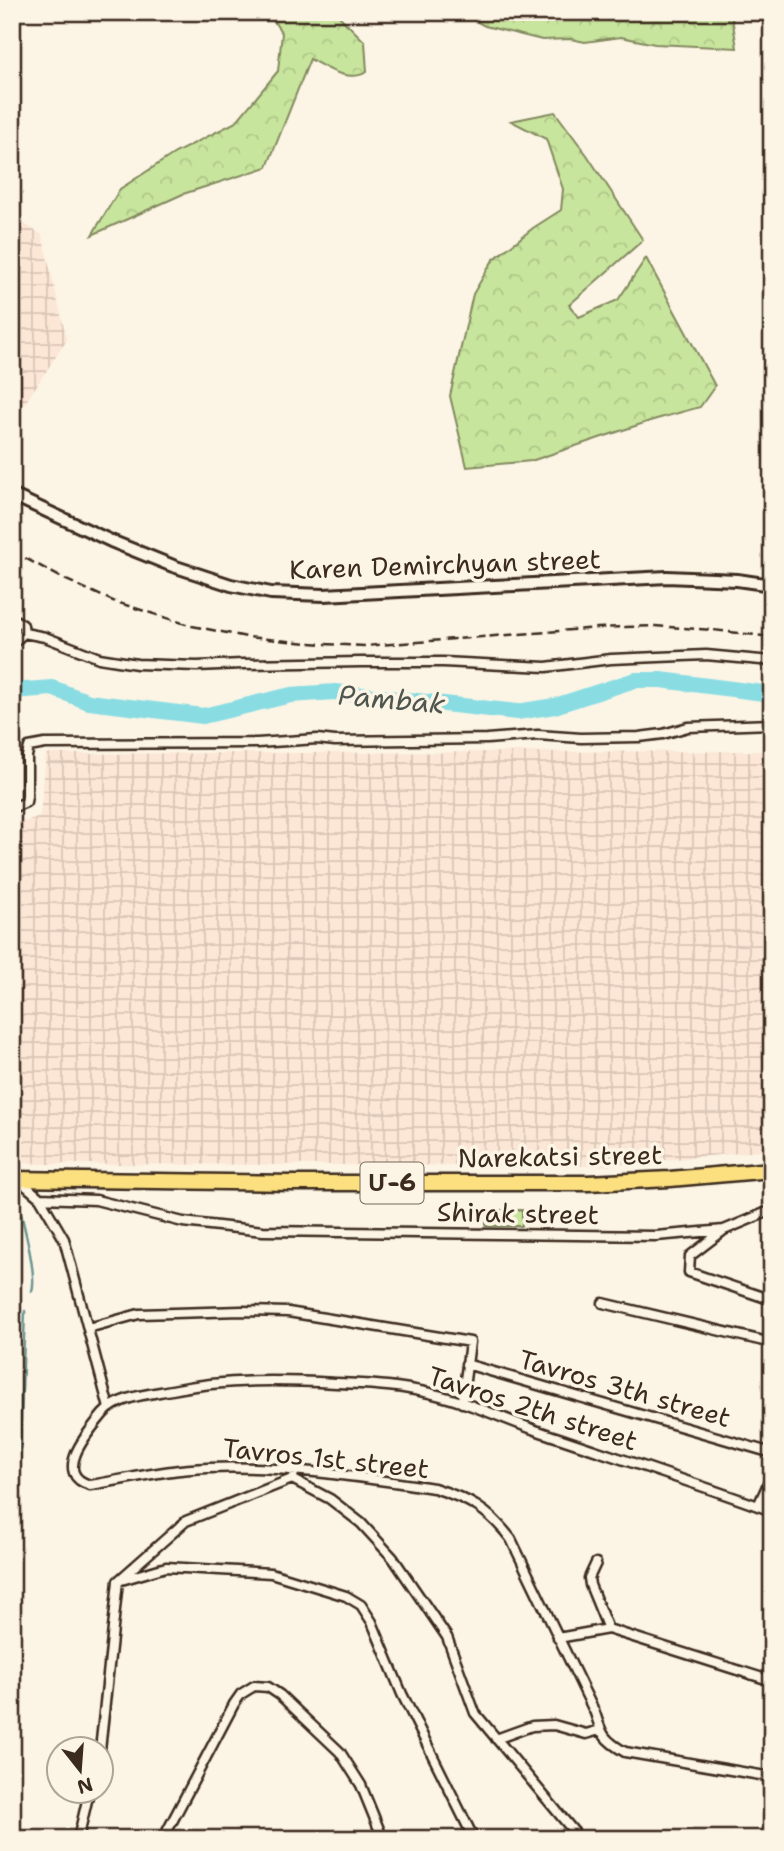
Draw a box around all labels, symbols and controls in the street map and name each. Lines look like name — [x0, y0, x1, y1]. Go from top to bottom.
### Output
street label: Karen Demirchyan street — [289, 541, 601, 587]
water label: Pambak — [337, 675, 447, 723]
street label: Narekatsi street — [457, 1137, 663, 1175]
road number: Մ-6 — [360, 1162, 424, 1204]
street label: Shirak street — [437, 1194, 599, 1232]
street label: Tavros 3th street — [515, 1341, 735, 1435]
street label: Tavros 2th street — [424, 1358, 642, 1458]
street label: Tavros 1st street — [221, 1430, 431, 1486]
north arrow — [46, 1736, 116, 1806]
text: N — [74, 1772, 96, 1800]

